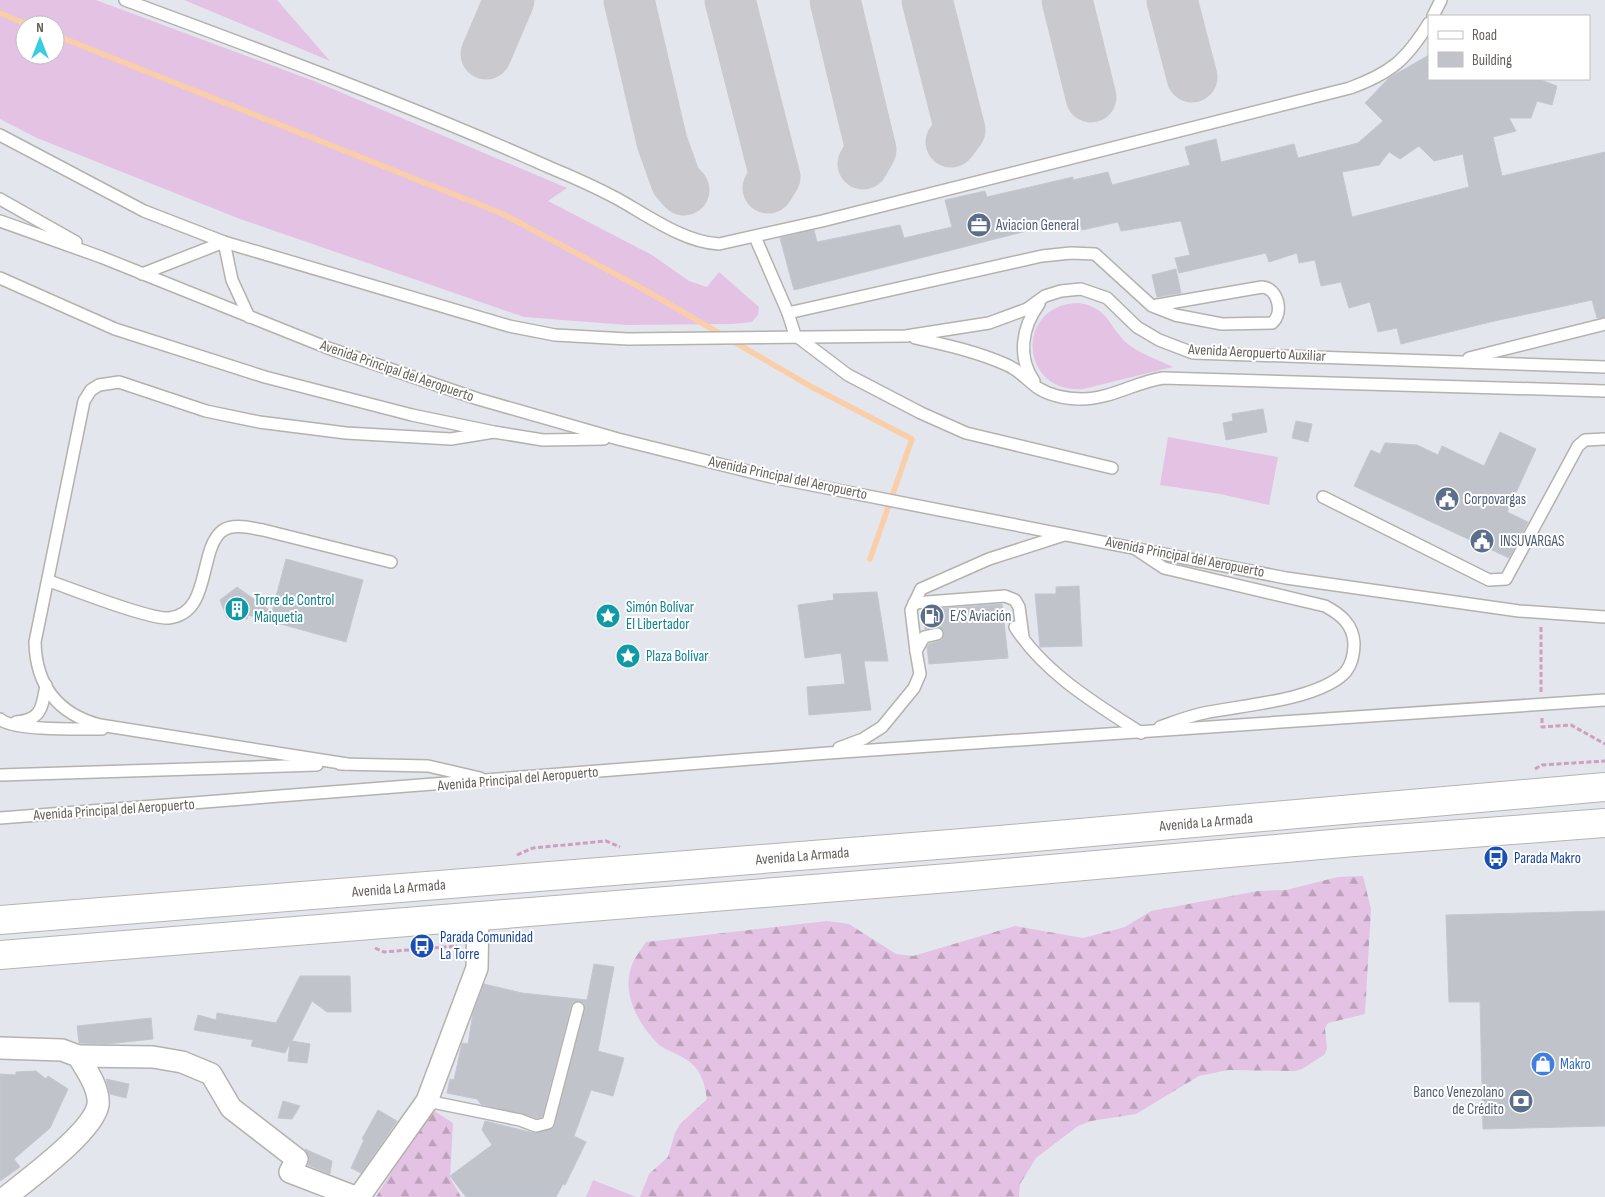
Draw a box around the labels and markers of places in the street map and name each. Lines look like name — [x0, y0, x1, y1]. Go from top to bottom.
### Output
office icon: Aviacion General — [966, 212, 992, 238]
place label: Aviacion General — [995, 216, 1079, 235]
public building icon: Corpovargas — [1434, 486, 1460, 512]
place label: Corpovargas — [1464, 490, 1526, 509]
public building icon: INSUVARGAS — [1469, 528, 1495, 554]
place label: INSUVARGAS — [1500, 532, 1564, 551]
place label: Torre de Control Maiquetia — [254, 591, 334, 627]
building icon: Torre de Control Maiquetia — [224, 596, 250, 622]
place label: Simón Bolívar El Libertador — [626, 598, 695, 634]
place icon: Simón Bolívar El Libertador — [595, 603, 621, 629]
fuel station icon: E/S Aviación — [919, 603, 945, 629]
place label: E/S Aviación — [950, 607, 1011, 626]
place icon: Plaza Bolívar — [615, 643, 641, 669]
place label: Plaza Bolívar — [646, 647, 709, 666]
bus stop icon: Parada Makro — [1483, 845, 1509, 871]
place label: Parada Makro — [1514, 849, 1581, 868]
place label: Parada Comunidad La Torre — [440, 928, 533, 964]
bus stop icon: Parada Comunidad La Torre — [409, 933, 435, 959]
shop icon: Makro — [1530, 1051, 1556, 1077]
place label: Makro — [1560, 1055, 1591, 1074]
place label: Banco Venezolano de Crédito — [1413, 1083, 1504, 1119]
bank icon: Banco Venezolano de Crédito — [1508, 1088, 1534, 1114]

